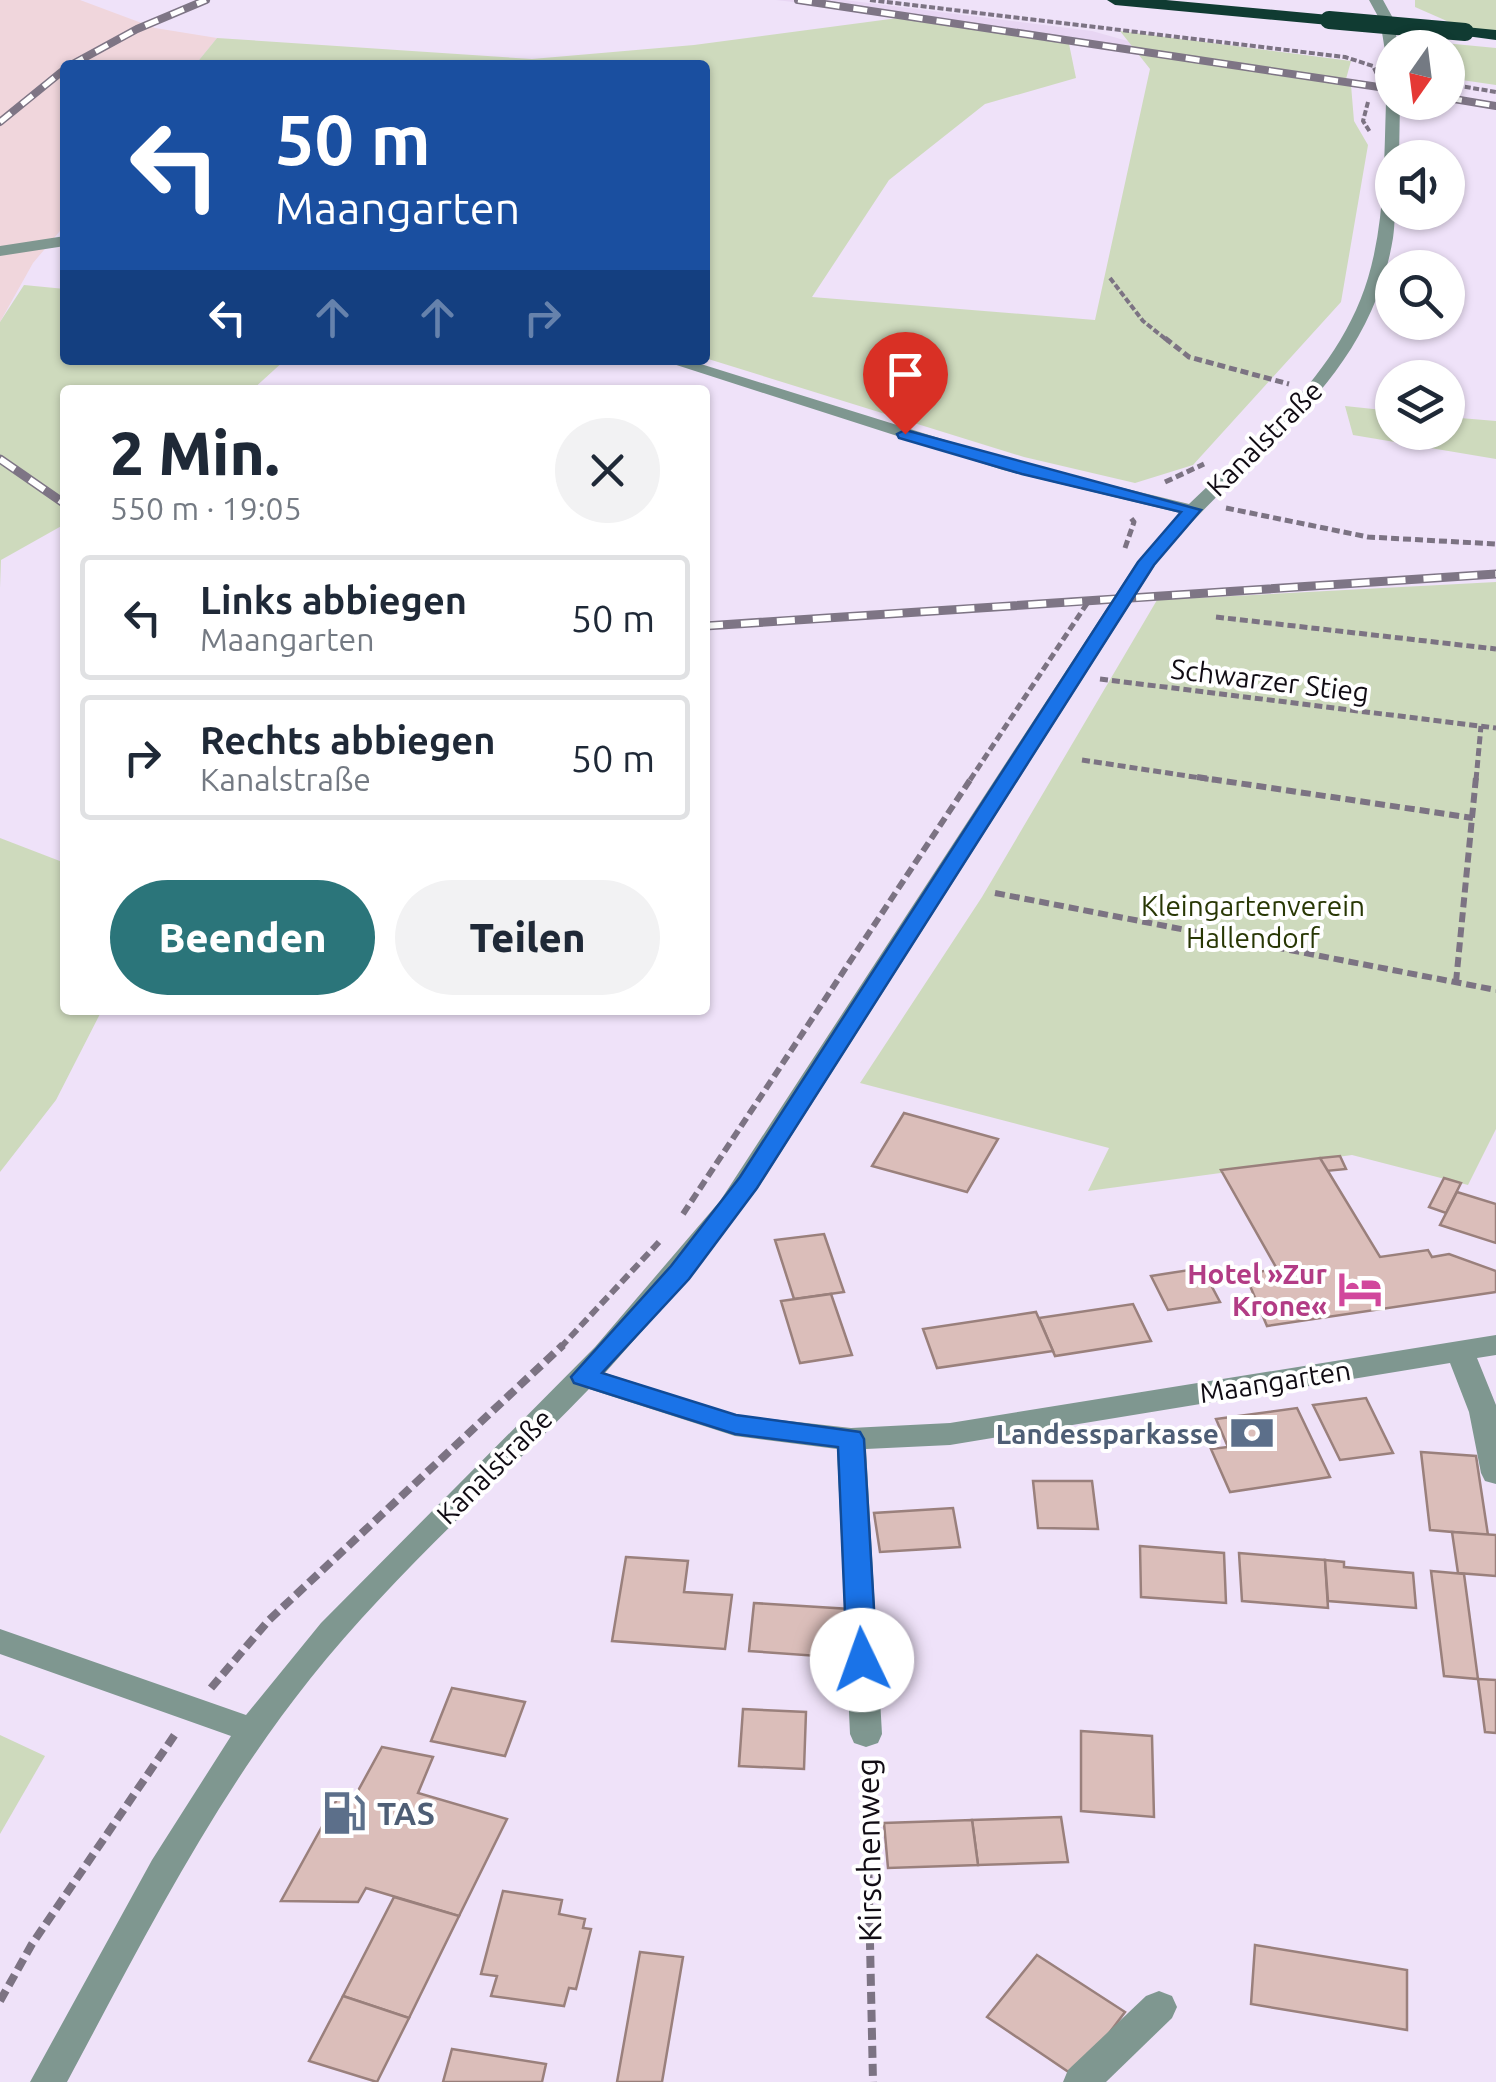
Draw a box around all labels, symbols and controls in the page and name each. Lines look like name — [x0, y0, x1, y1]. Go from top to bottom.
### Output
north arrow — [1375, 30, 1465, 120]
map controls — [1375, 30, 1465, 450]
icon: left — [110, 100, 240, 230]
text: 50 m — [275, 100, 431, 178]
button: sound — [1375, 140, 1465, 230]
text: Maangarten — [275, 182, 520, 233]
button: search — [1375, 250, 1465, 340]
icon: left — [200, 290, 255, 345]
icon: ahead — [305, 290, 360, 345]
icon: ahead — [410, 290, 465, 345]
icon: right — [515, 290, 570, 345]
pin — [863, 332, 948, 435]
icon: arrive — [878, 347, 933, 402]
button: layers — [1375, 360, 1465, 450]
street label: Kanalstraße — [1200, 374, 1328, 502]
button: close — [555, 418, 660, 523]
text: 2 Min. — [110, 419, 280, 486]
text: 550 m · 19:05 — [110, 490, 302, 526]
text: Links abbiegen — [200, 579, 467, 621]
icon: left — [115, 590, 170, 645]
text: 50 m — [571, 597, 655, 639]
text: Maangarten — [200, 621, 374, 657]
street label: Schwarzer Stieg — [1169, 652, 1371, 708]
text: Rechts abbiegen — [200, 719, 495, 761]
icon: right — [115, 730, 170, 785]
text: 50 m — [571, 737, 655, 779]
text: Kanalstraße — [200, 761, 371, 797]
button: Beenden — [110, 880, 375, 995]
button: Teilen — [395, 880, 660, 995]
park label: Kleingartenverein Hallendorf — [1141, 890, 1365, 953]
place label: Hotel »Zur Krone« — [1187, 1258, 1327, 1321]
hotel icon: Hotel »Zur Krone« — [1336, 1265, 1384, 1313]
street label: Maangarten — [1197, 1354, 1353, 1408]
street label: Kanalstraße — [430, 1402, 558, 1530]
bank icon: Landessparkasse — [1228, 1409, 1276, 1457]
place label: Landessparkasse — [996, 1418, 1219, 1449]
position arrow — [810, 1608, 914, 1712]
street label: Kirschenweg — [848, 1758, 888, 1942]
fuel station icon: TAS — [320, 1789, 368, 1837]
place label: TAS — [377, 1795, 435, 1831]

